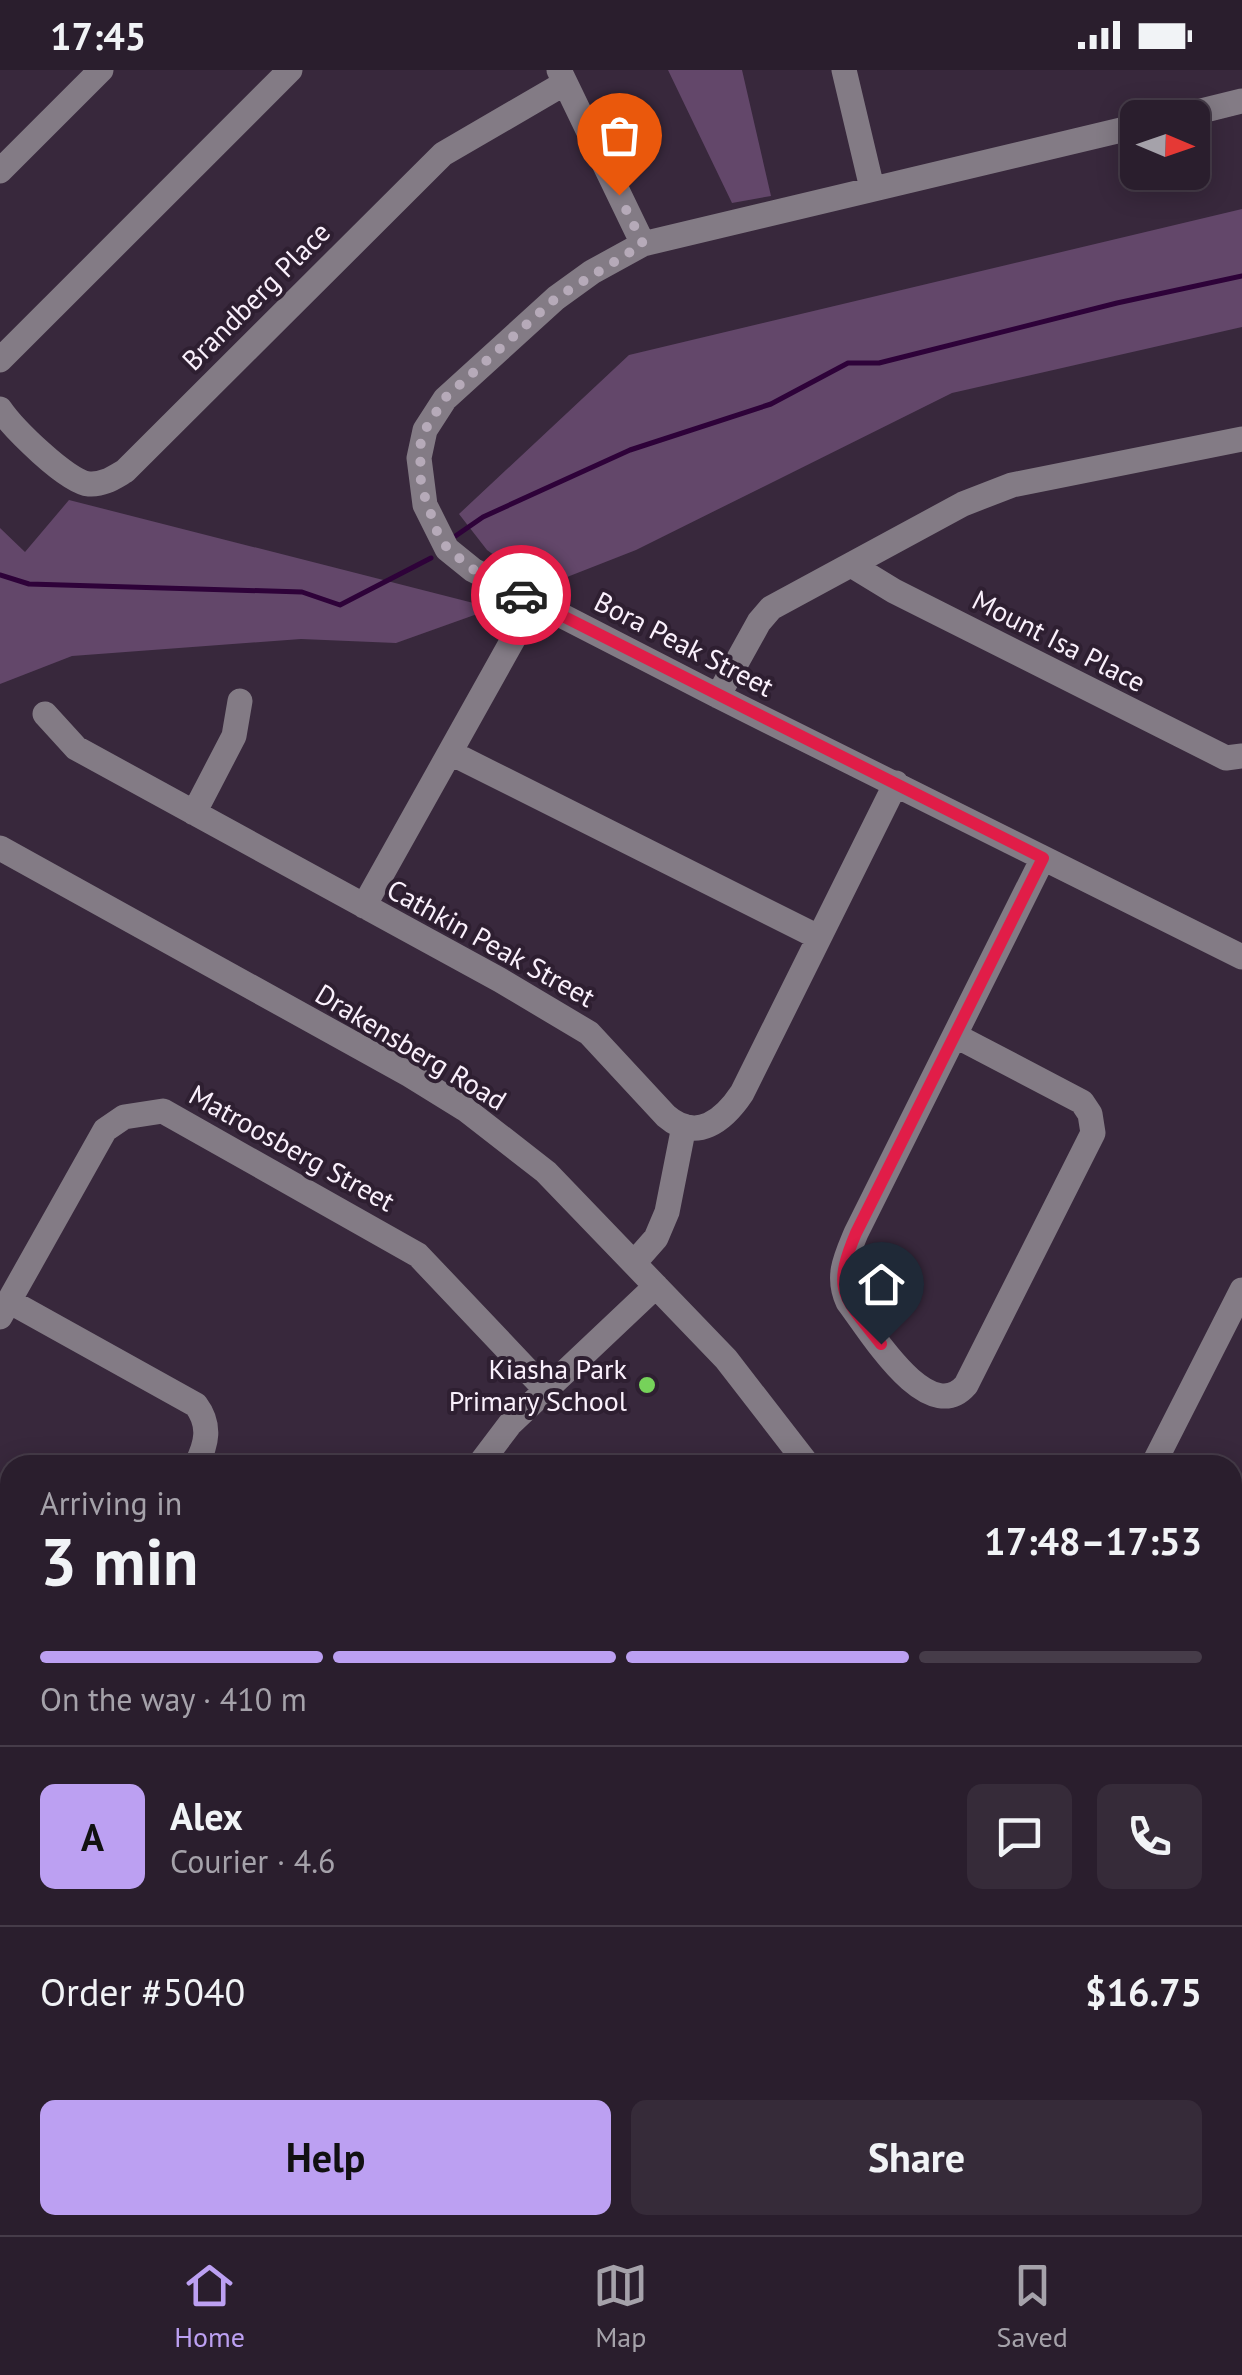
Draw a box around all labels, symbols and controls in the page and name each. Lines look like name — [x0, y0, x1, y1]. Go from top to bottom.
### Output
text: 17:45 — [50, 11, 146, 60]
pin — [577, 93, 662, 196]
north arrow — [1120, 100, 1210, 190]
map controls — [1120, 100, 1210, 190]
icon: bag — [592, 108, 647, 163]
street label: Brandberg Place — [173, 213, 338, 378]
courier — [471, 545, 571, 645]
icon: car — [494, 568, 549, 623]
street label: Mount Isa Place — [966, 581, 1152, 700]
street label: Bora Peak Street — [588, 582, 781, 705]
street label: Cathkin Peak Street — [381, 870, 602, 1015]
street label: Drakensberg Road — [309, 975, 514, 1118]
street label: Matroosberg Street — [183, 1076, 402, 1220]
pin — [839, 1242, 924, 1345]
icon: home — [854, 1257, 909, 1312]
place label: Kiasha Park Primary School — [449, 1350, 628, 1419]
marker: Kiasha Park Primary School — [636, 1374, 658, 1396]
text: Arriving in — [40, 1482, 182, 1524]
text: 17:48–17:53 — [984, 1516, 1202, 1565]
text: 3 min — [40, 1519, 199, 1603]
text: On the way · 410 m — [40, 1678, 307, 1720]
button: chat — [967, 1784, 1072, 1889]
button: phone — [1097, 1784, 1202, 1889]
text: Alex — [170, 1791, 243, 1840]
text: A — [81, 1812, 104, 1861]
text: Courier · 4.6 — [170, 1840, 336, 1882]
text: Order #5040 — [40, 1967, 245, 2016]
text: $16.75 — [1085, 1967, 1202, 2016]
button: Help — [40, 2100, 611, 2215]
button: Share — [631, 2100, 1202, 2215]
tab: Home — [174, 2258, 245, 2355]
tab: Map — [593, 2258, 648, 2355]
tab: Saved — [997, 2258, 1068, 2355]

